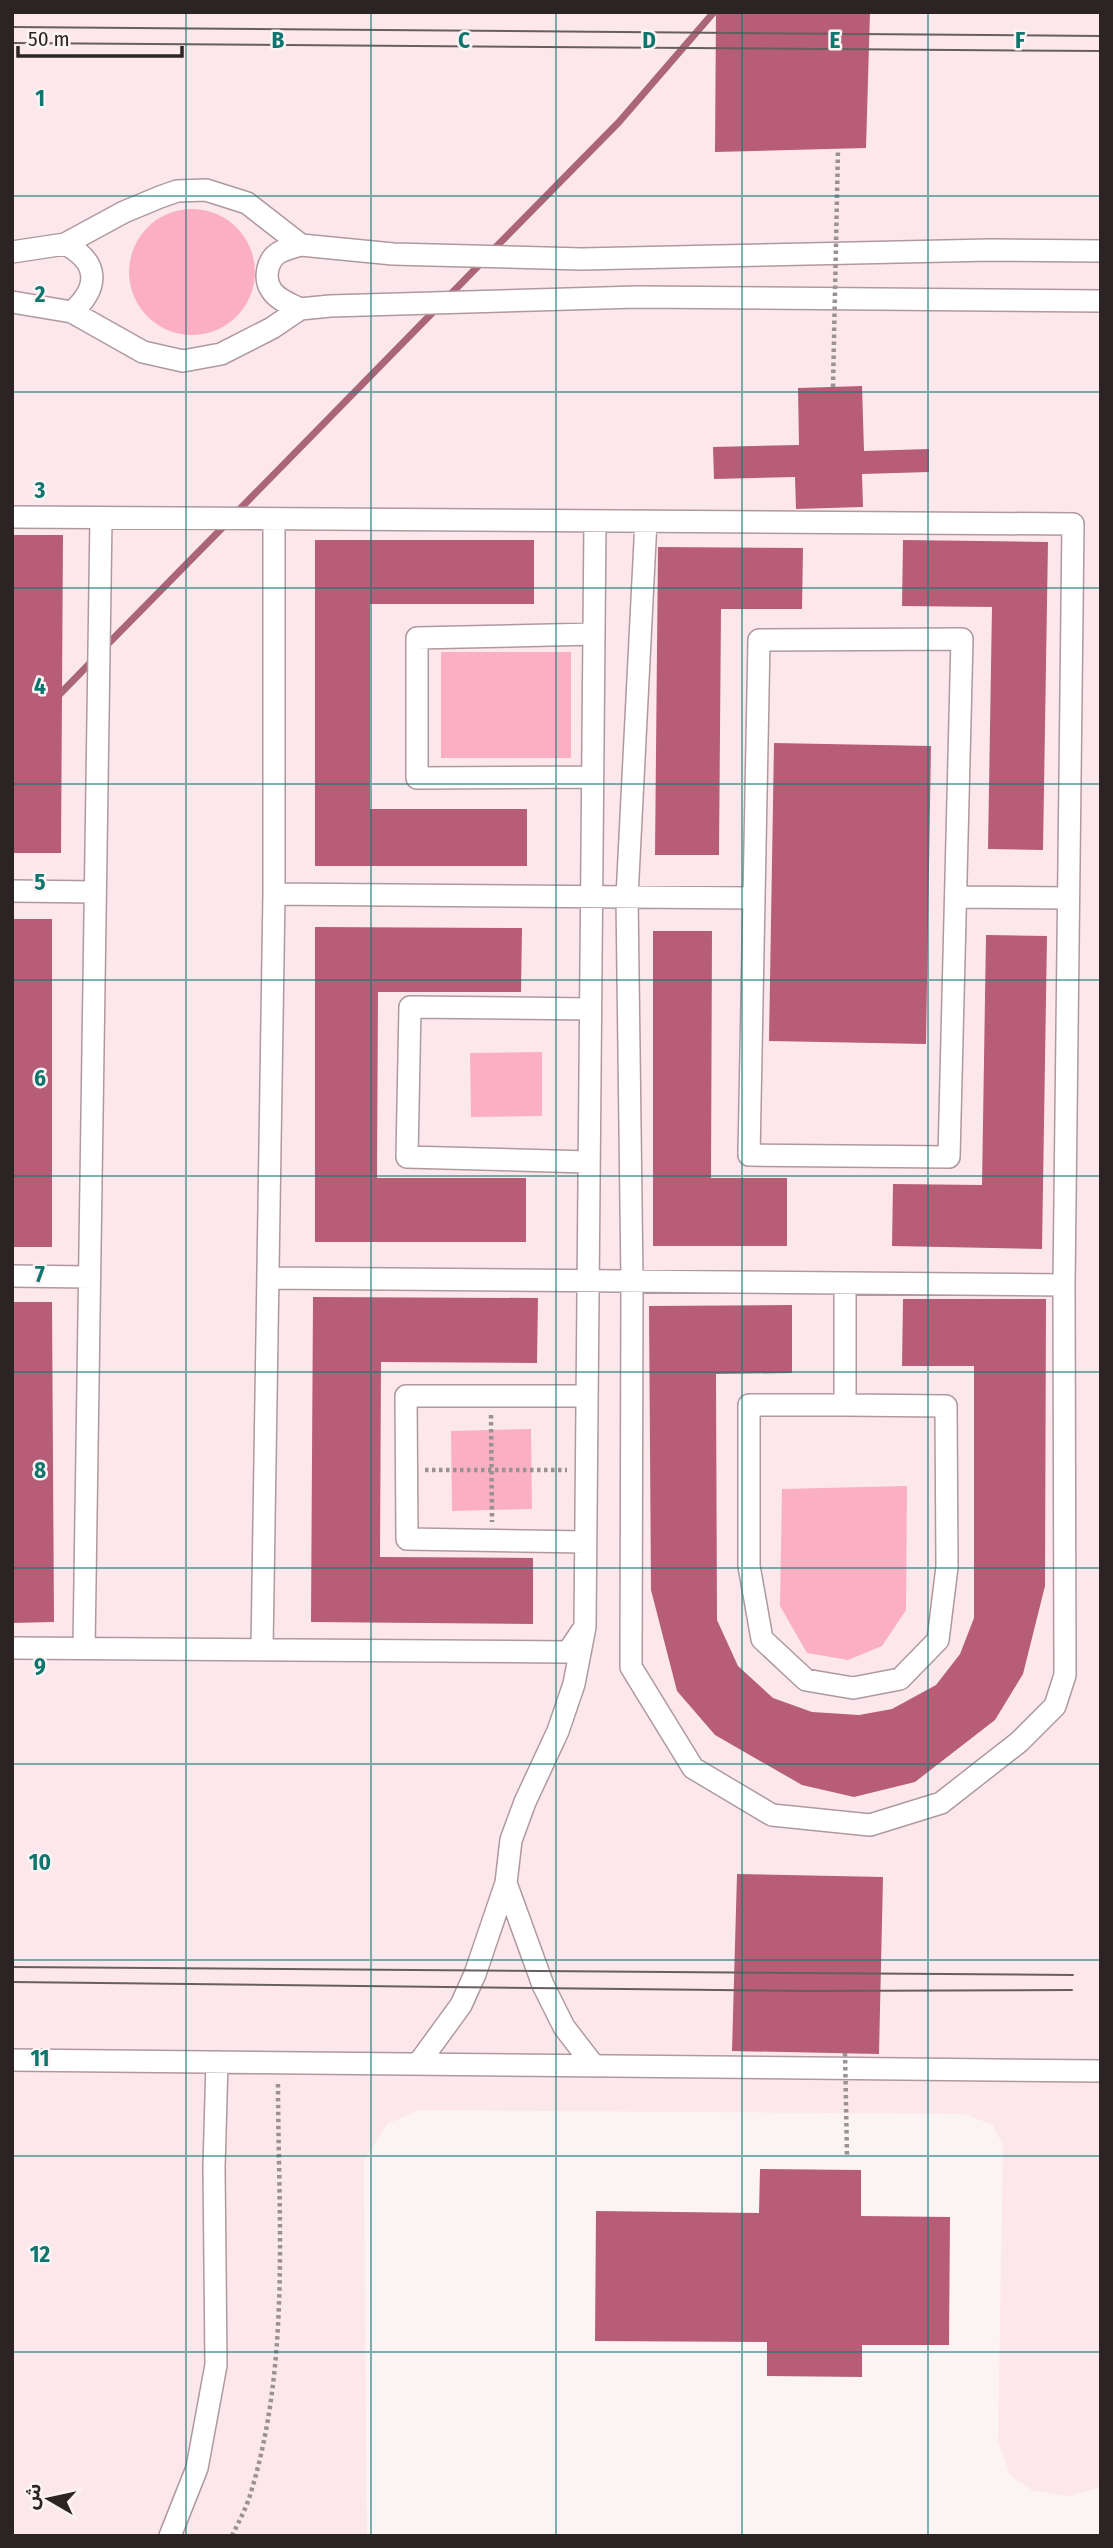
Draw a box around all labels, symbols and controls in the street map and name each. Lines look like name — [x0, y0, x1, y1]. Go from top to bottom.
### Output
scale bar — [18, 14, 182, 58]
text: 50 m — [28, 26, 70, 52]
text: B — [272, 26, 285, 54]
text: C — [458, 26, 470, 54]
text: D — [642, 26, 656, 54]
text: E — [830, 26, 841, 54]
text: F — [1015, 26, 1025, 54]
text: 1 — [35, 84, 45, 112]
text: 2 — [34, 280, 46, 308]
text: 3 — [34, 476, 46, 504]
text: 4 — [34, 672, 46, 700]
text: 5 — [34, 868, 46, 896]
text: 6 — [34, 1064, 46, 1092]
text: 7 — [35, 1260, 45, 1288]
text: 8 — [34, 1456, 46, 1484]
text: 9 — [34, 1652, 46, 1680]
text: 10 — [29, 1848, 51, 1876]
text: 11 — [30, 2044, 50, 2072]
text: 12 — [30, 2240, 51, 2268]
north arrow — [14, 2464, 84, 2534]
text: ش — [19, 2482, 46, 2511]

